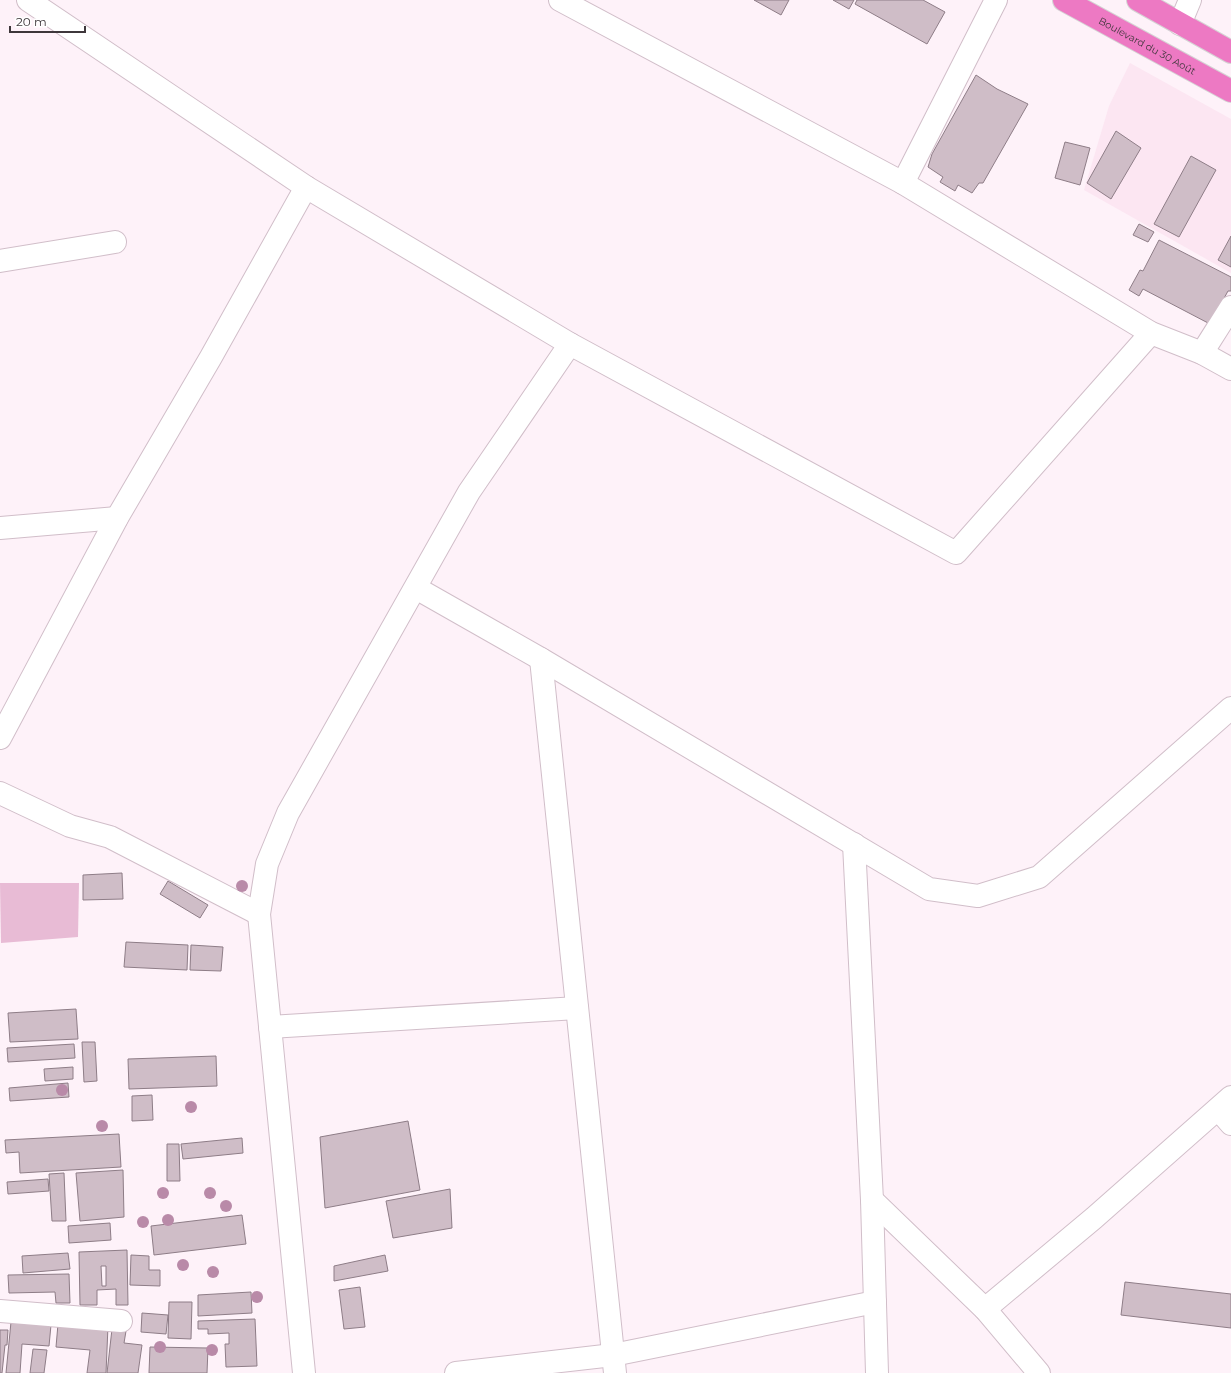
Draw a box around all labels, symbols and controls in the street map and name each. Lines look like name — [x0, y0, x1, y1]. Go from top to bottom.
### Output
scale bar — [10, 8, 85, 34]
text: 20 m — [16, 14, 47, 29]
street label: Boulevard du 30 Août — [1097, 14, 1198, 77]

